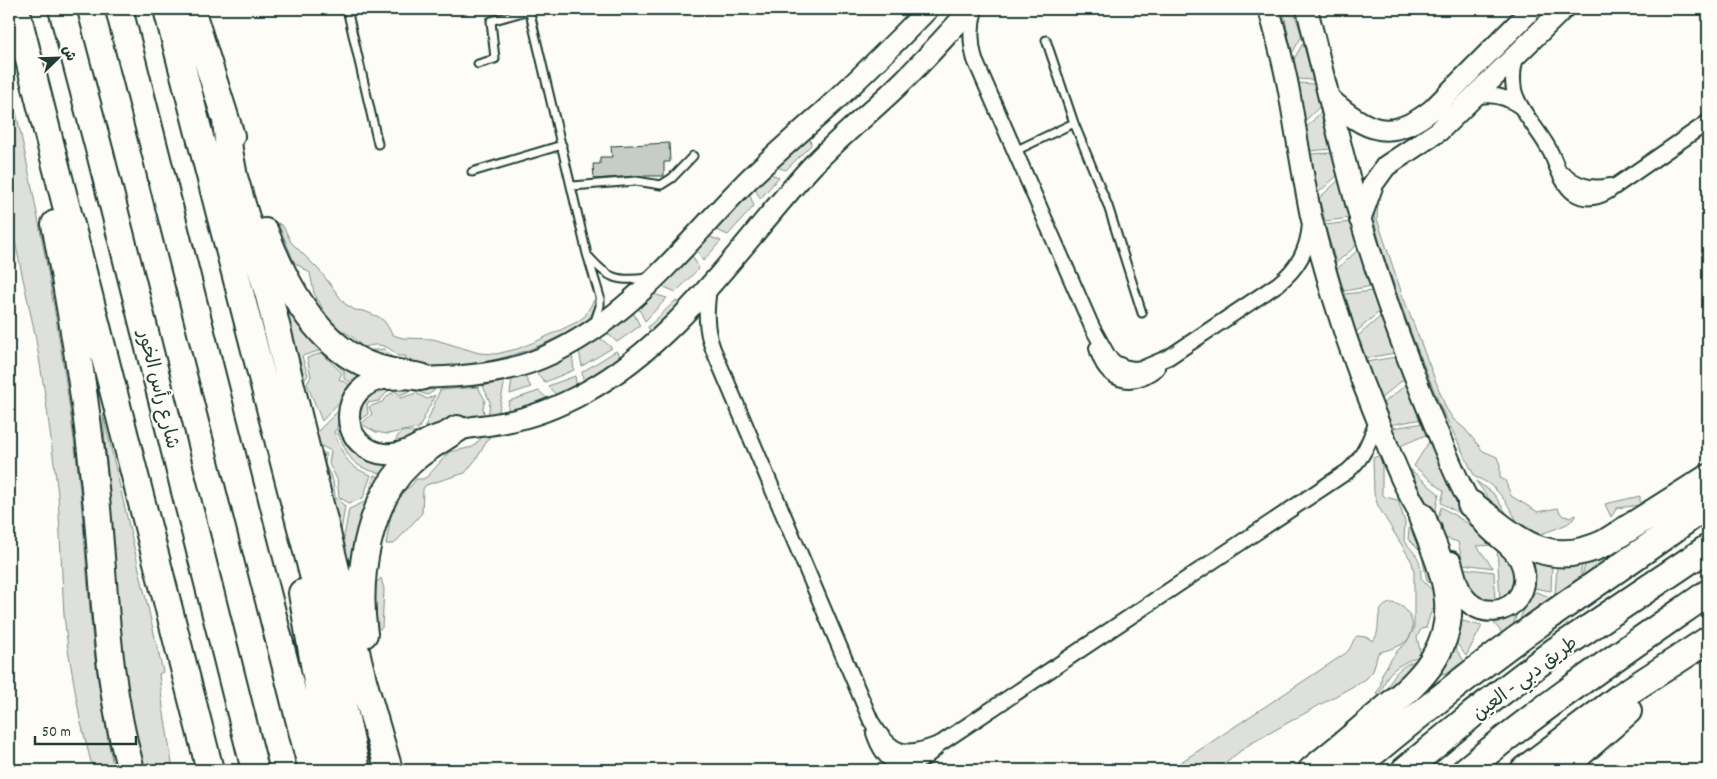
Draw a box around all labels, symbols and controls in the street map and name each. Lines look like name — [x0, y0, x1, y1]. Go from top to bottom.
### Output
north arrow — [32, 32, 82, 82]
text: ش — [56, 43, 80, 65]
street label: شارع رأس الخور — [128, 326, 184, 452]
street label: طريق دبي - العين — [1468, 631, 1584, 728]
scale bar — [35, 714, 136, 746]
text: 50 m — [42, 722, 71, 744]

